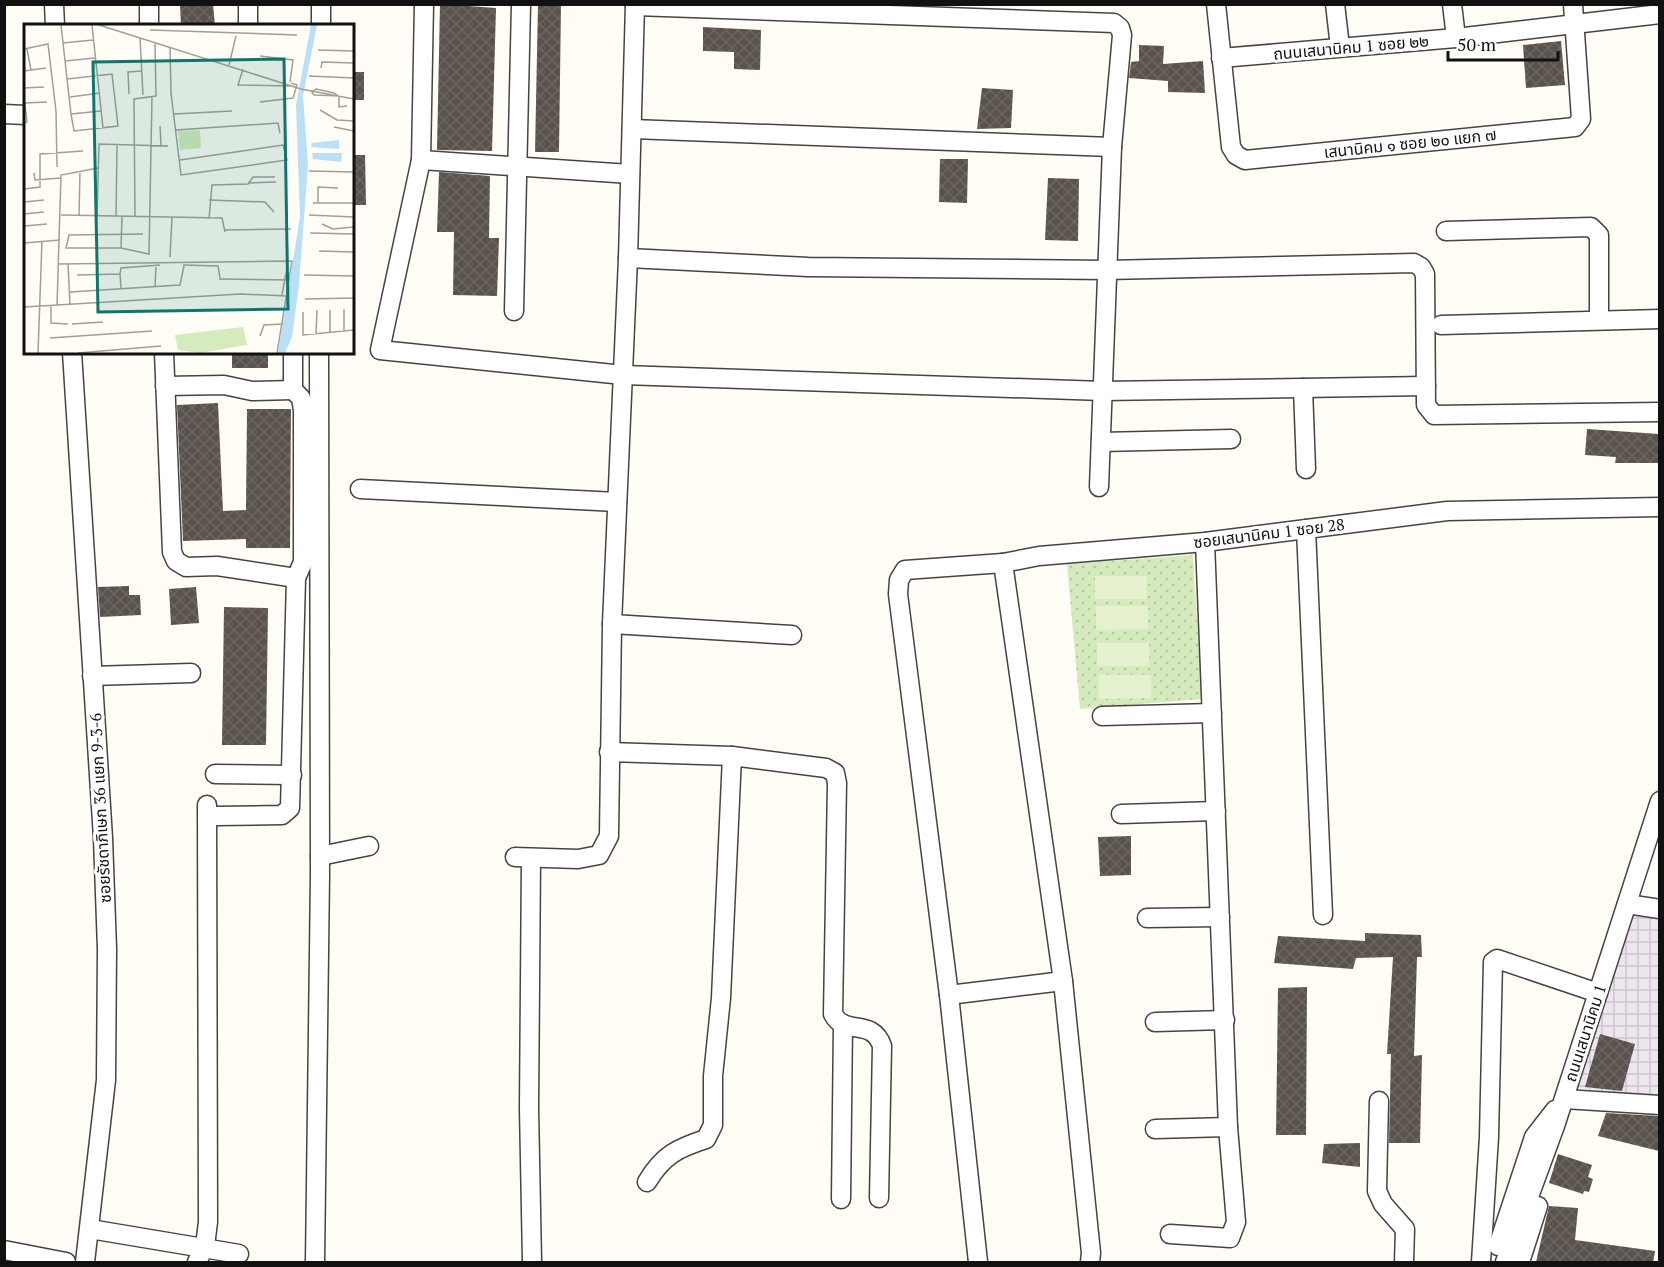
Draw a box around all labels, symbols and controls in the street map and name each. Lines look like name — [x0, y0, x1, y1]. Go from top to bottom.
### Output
inset map — [24, 24, 354, 354]
scale bar — [1448, 24, 1558, 62]
street label: ถนนเสนานิคม 1 ซอย ๒๒ — [1272, 29, 1430, 65]
text: 50 m — [1457, 32, 1497, 56]
street label: เสนานิคม ๑ ซอย ๒๐ แยก ๗ — [1323, 123, 1497, 163]
street label: ซอยเสนานิคม 1 ซอย 28 — [1192, 513, 1346, 553]
street label: ซอยรัชดาภิเษก 36 แยก 9-3-6 — [84, 712, 116, 904]
street label: ถนนเสนานิคม 1 — [1559, 982, 1611, 1084]

